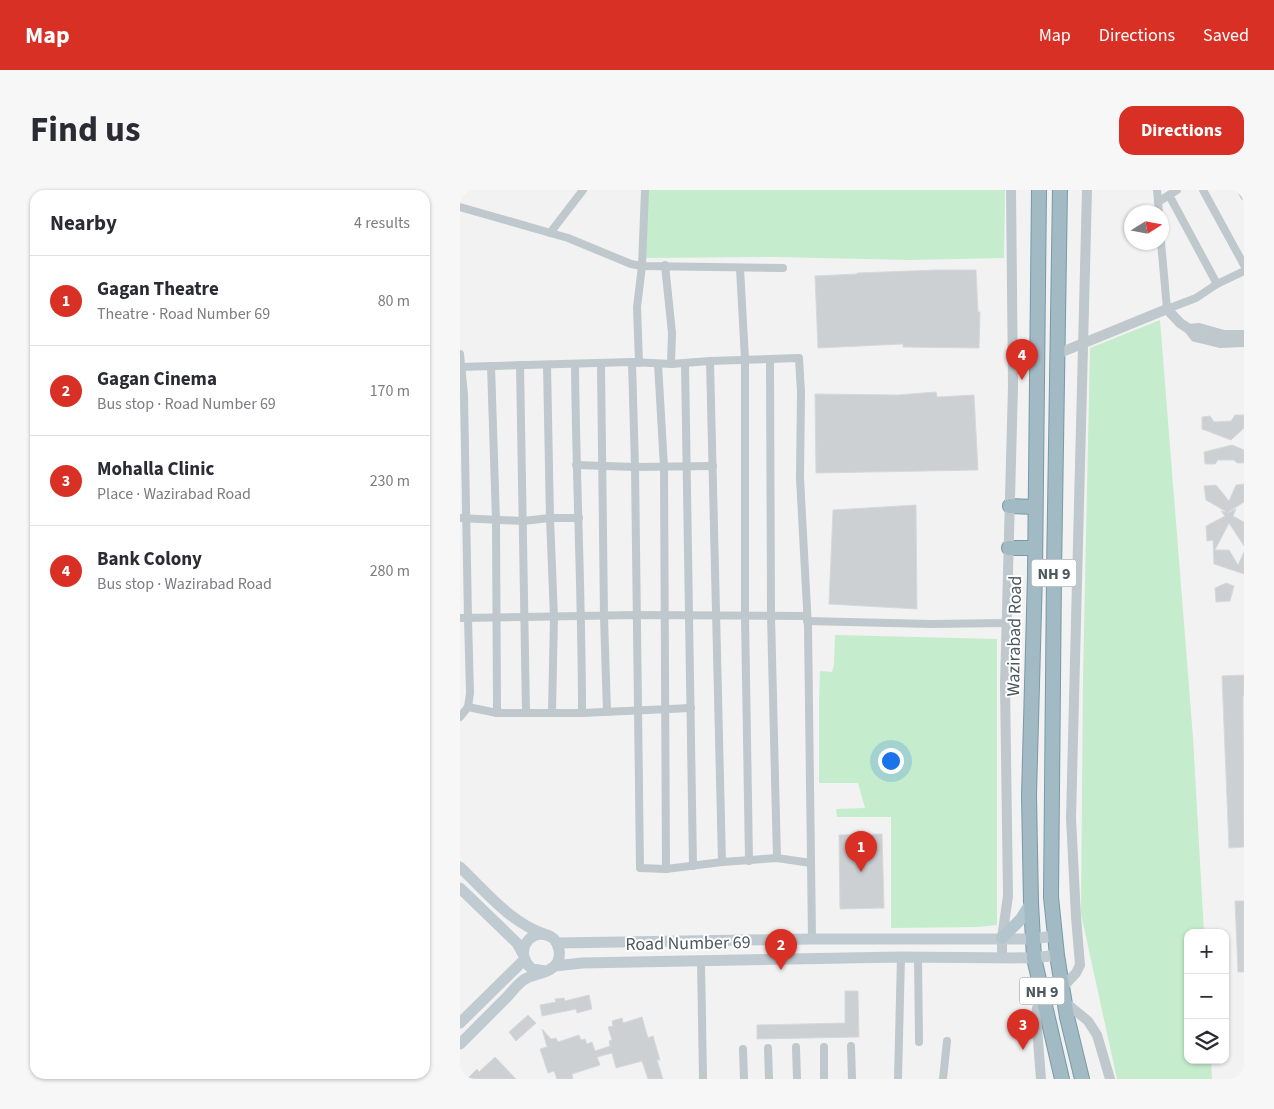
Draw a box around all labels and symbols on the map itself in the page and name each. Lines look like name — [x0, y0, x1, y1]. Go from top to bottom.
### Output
north arrow — [1124, 205, 1169, 250]
pin: 4 — [1006, 339, 1038, 380]
road number: NH 9 — [1032, 559, 1076, 586]
street label: Wazirabad Road — [1001, 575, 1028, 697]
your location — [878, 748, 904, 774]
pin: 1 — [845, 831, 877, 872]
pin: 2 — [765, 929, 797, 970]
street label: Road Number 69 — [625, 930, 751, 957]
road number: NH 9 — [1020, 978, 1064, 1004]
pin: 3 — [1007, 1009, 1039, 1050]

